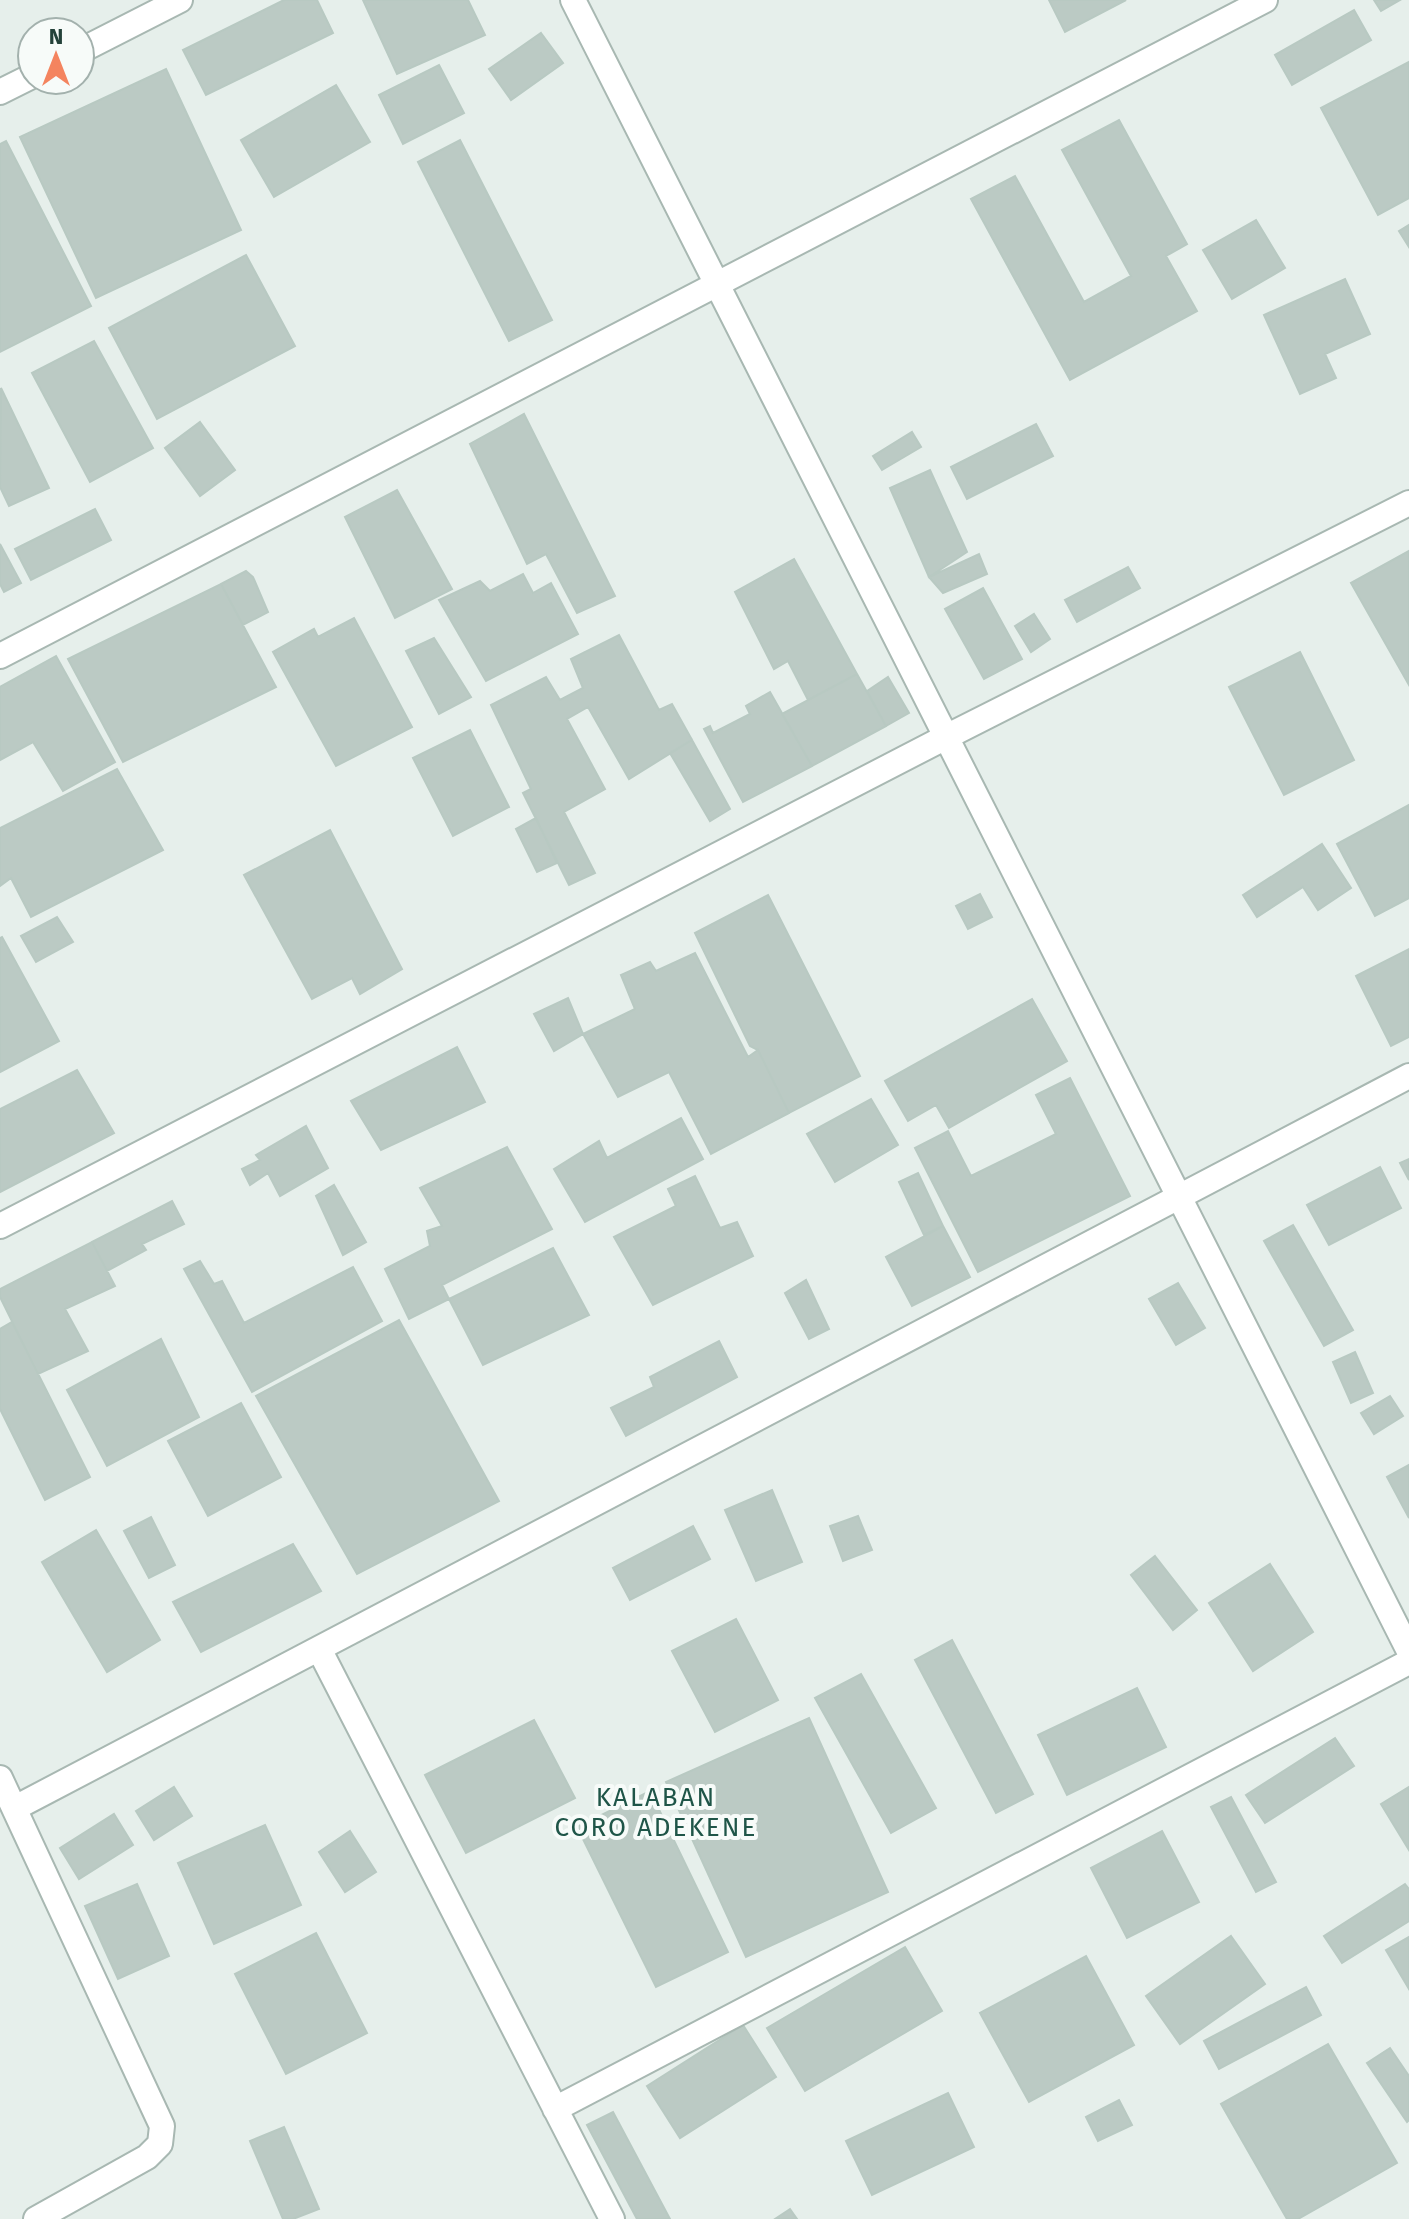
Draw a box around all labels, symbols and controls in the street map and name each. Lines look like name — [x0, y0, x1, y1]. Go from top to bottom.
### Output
north arrow — [16, 16, 96, 96]
text: N — [49, 23, 63, 50]
district label: KALABAN CORO ADEKENE — [555, 1782, 757, 1843]

